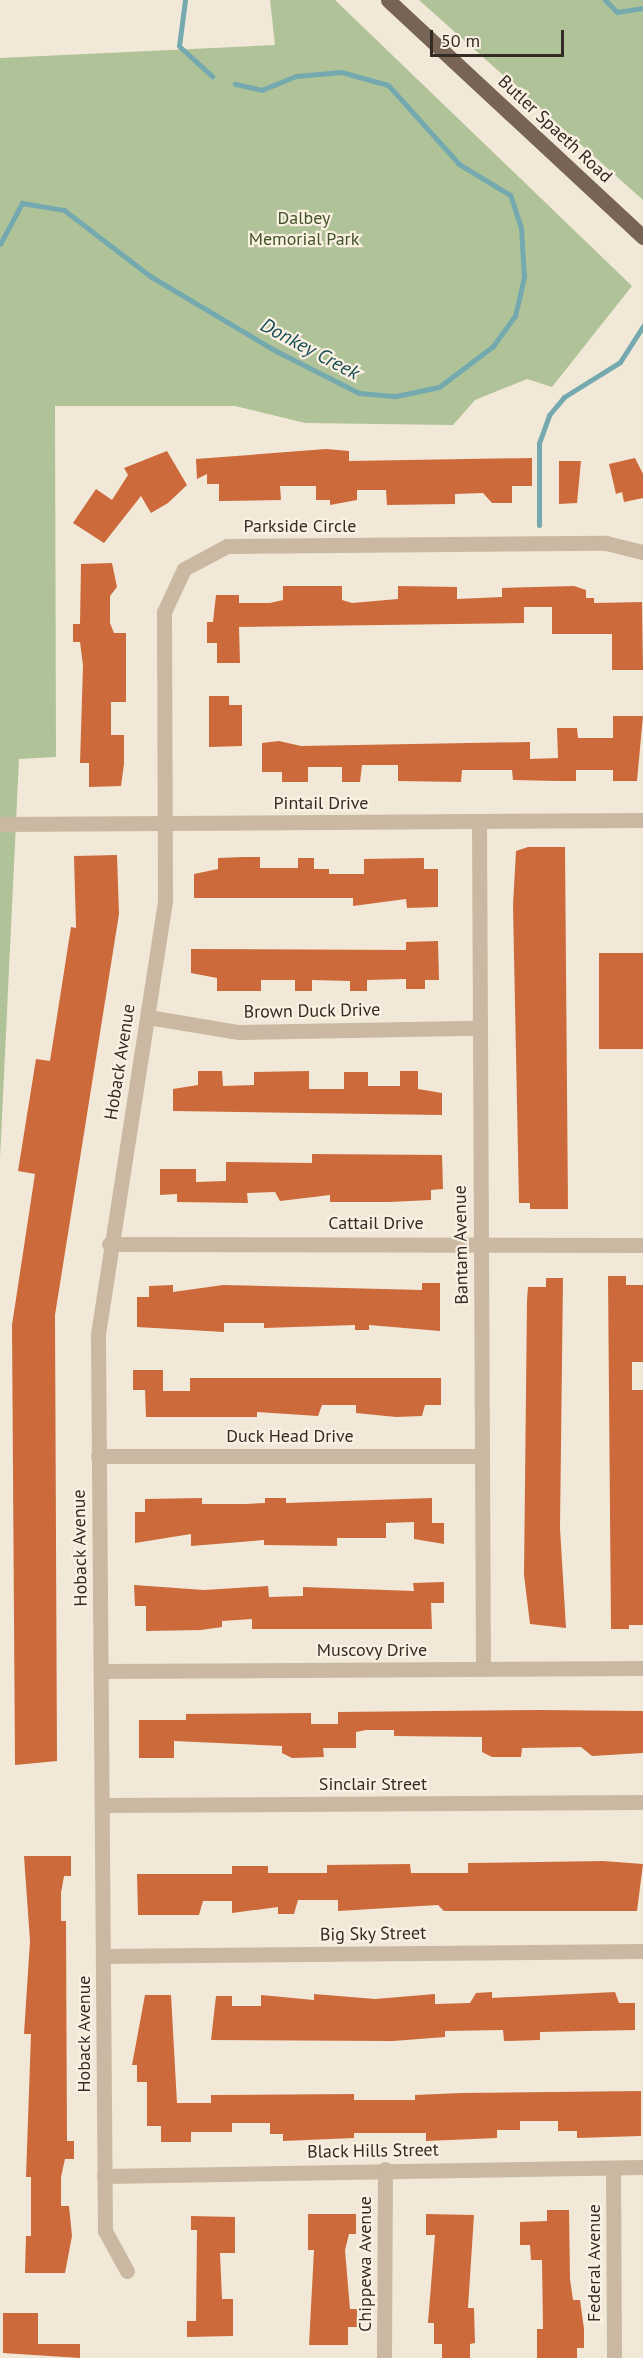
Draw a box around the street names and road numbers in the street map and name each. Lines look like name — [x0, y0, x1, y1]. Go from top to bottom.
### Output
street label: Butler Spaeth Road — [494, 71, 616, 187]
street label: Parkside Circle — [244, 515, 356, 537]
street label: Pintail Drive — [274, 792, 368, 814]
street label: Brown Duck Drive — [243, 999, 381, 1023]
street label: Hoback Avenue — [100, 1002, 140, 1122]
street label: Bantam Avenue — [449, 1185, 473, 1305]
street label: Cattail Drive — [328, 1212, 424, 1234]
street label: Duck Head Drive — [226, 1425, 354, 1447]
street label: Hoback Avenue — [68, 1489, 92, 1607]
street label: Muscovy Drive — [317, 1639, 427, 1661]
street label: Sinclair Street — [319, 1773, 427, 1795]
street label: Big Sky Street — [319, 1922, 427, 1946]
street label: Hoback Avenue — [73, 1975, 95, 2093]
street label: Black Hills Street — [307, 2139, 439, 2163]
street label: Chippewa Avenue — [354, 2196, 376, 2332]
street label: Federal Avenue — [583, 2204, 605, 2322]

